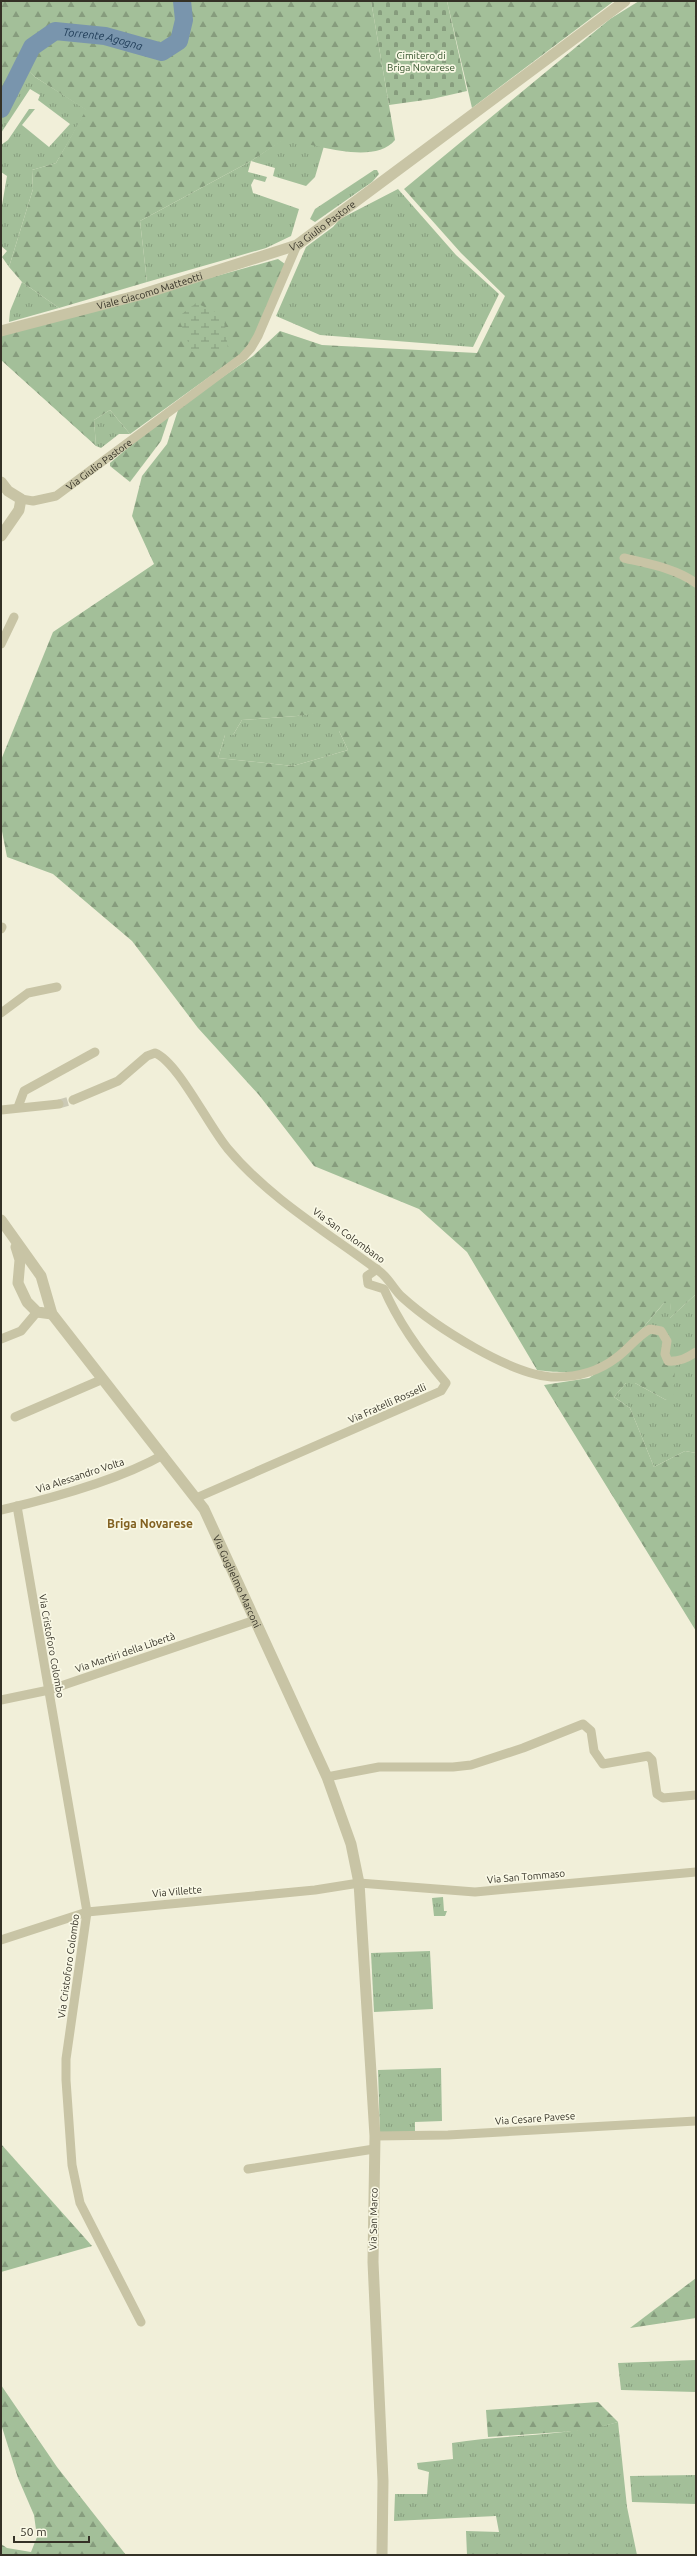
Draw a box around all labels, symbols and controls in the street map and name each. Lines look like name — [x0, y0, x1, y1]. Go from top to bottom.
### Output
water label: Torrente Agogna — [63, 26, 144, 52]
park label: Cimitero di Briga Novarese — [387, 50, 455, 73]
street label: Via Giulio Pastore — [288, 199, 358, 253]
street label: Viale Giacomo Matteotti — [96, 270, 204, 312]
street label: Via Giulio Pastore — [64, 437, 134, 493]
street label: Via San Colombano — [310, 1206, 387, 1265]
street label: Via Fratelli Rosselli — [347, 1381, 428, 1426]
street label: Via Alessandro Volta — [35, 1456, 126, 1495]
district label: Briga Novarese — [107, 1517, 193, 1530]
street label: Via Guglielmo Marconi — [211, 1533, 263, 1630]
street label: Via Cristoforo Colombo — [37, 1593, 66, 1699]
street label: Via Martiri della Libertà — [74, 1630, 177, 1675]
street label: Via San Tommaso — [486, 1868, 566, 1885]
street label: Via Villette — [152, 1884, 202, 1899]
street label: Via Cristoforo Colombo — [56, 1913, 81, 2019]
street label: Via Cesare Pavese — [494, 2110, 576, 2127]
street label: Via San Marco — [367, 2187, 380, 2251]
scale bar — [14, 2518, 89, 2544]
text: 50 m — [20, 2525, 47, 2538]

